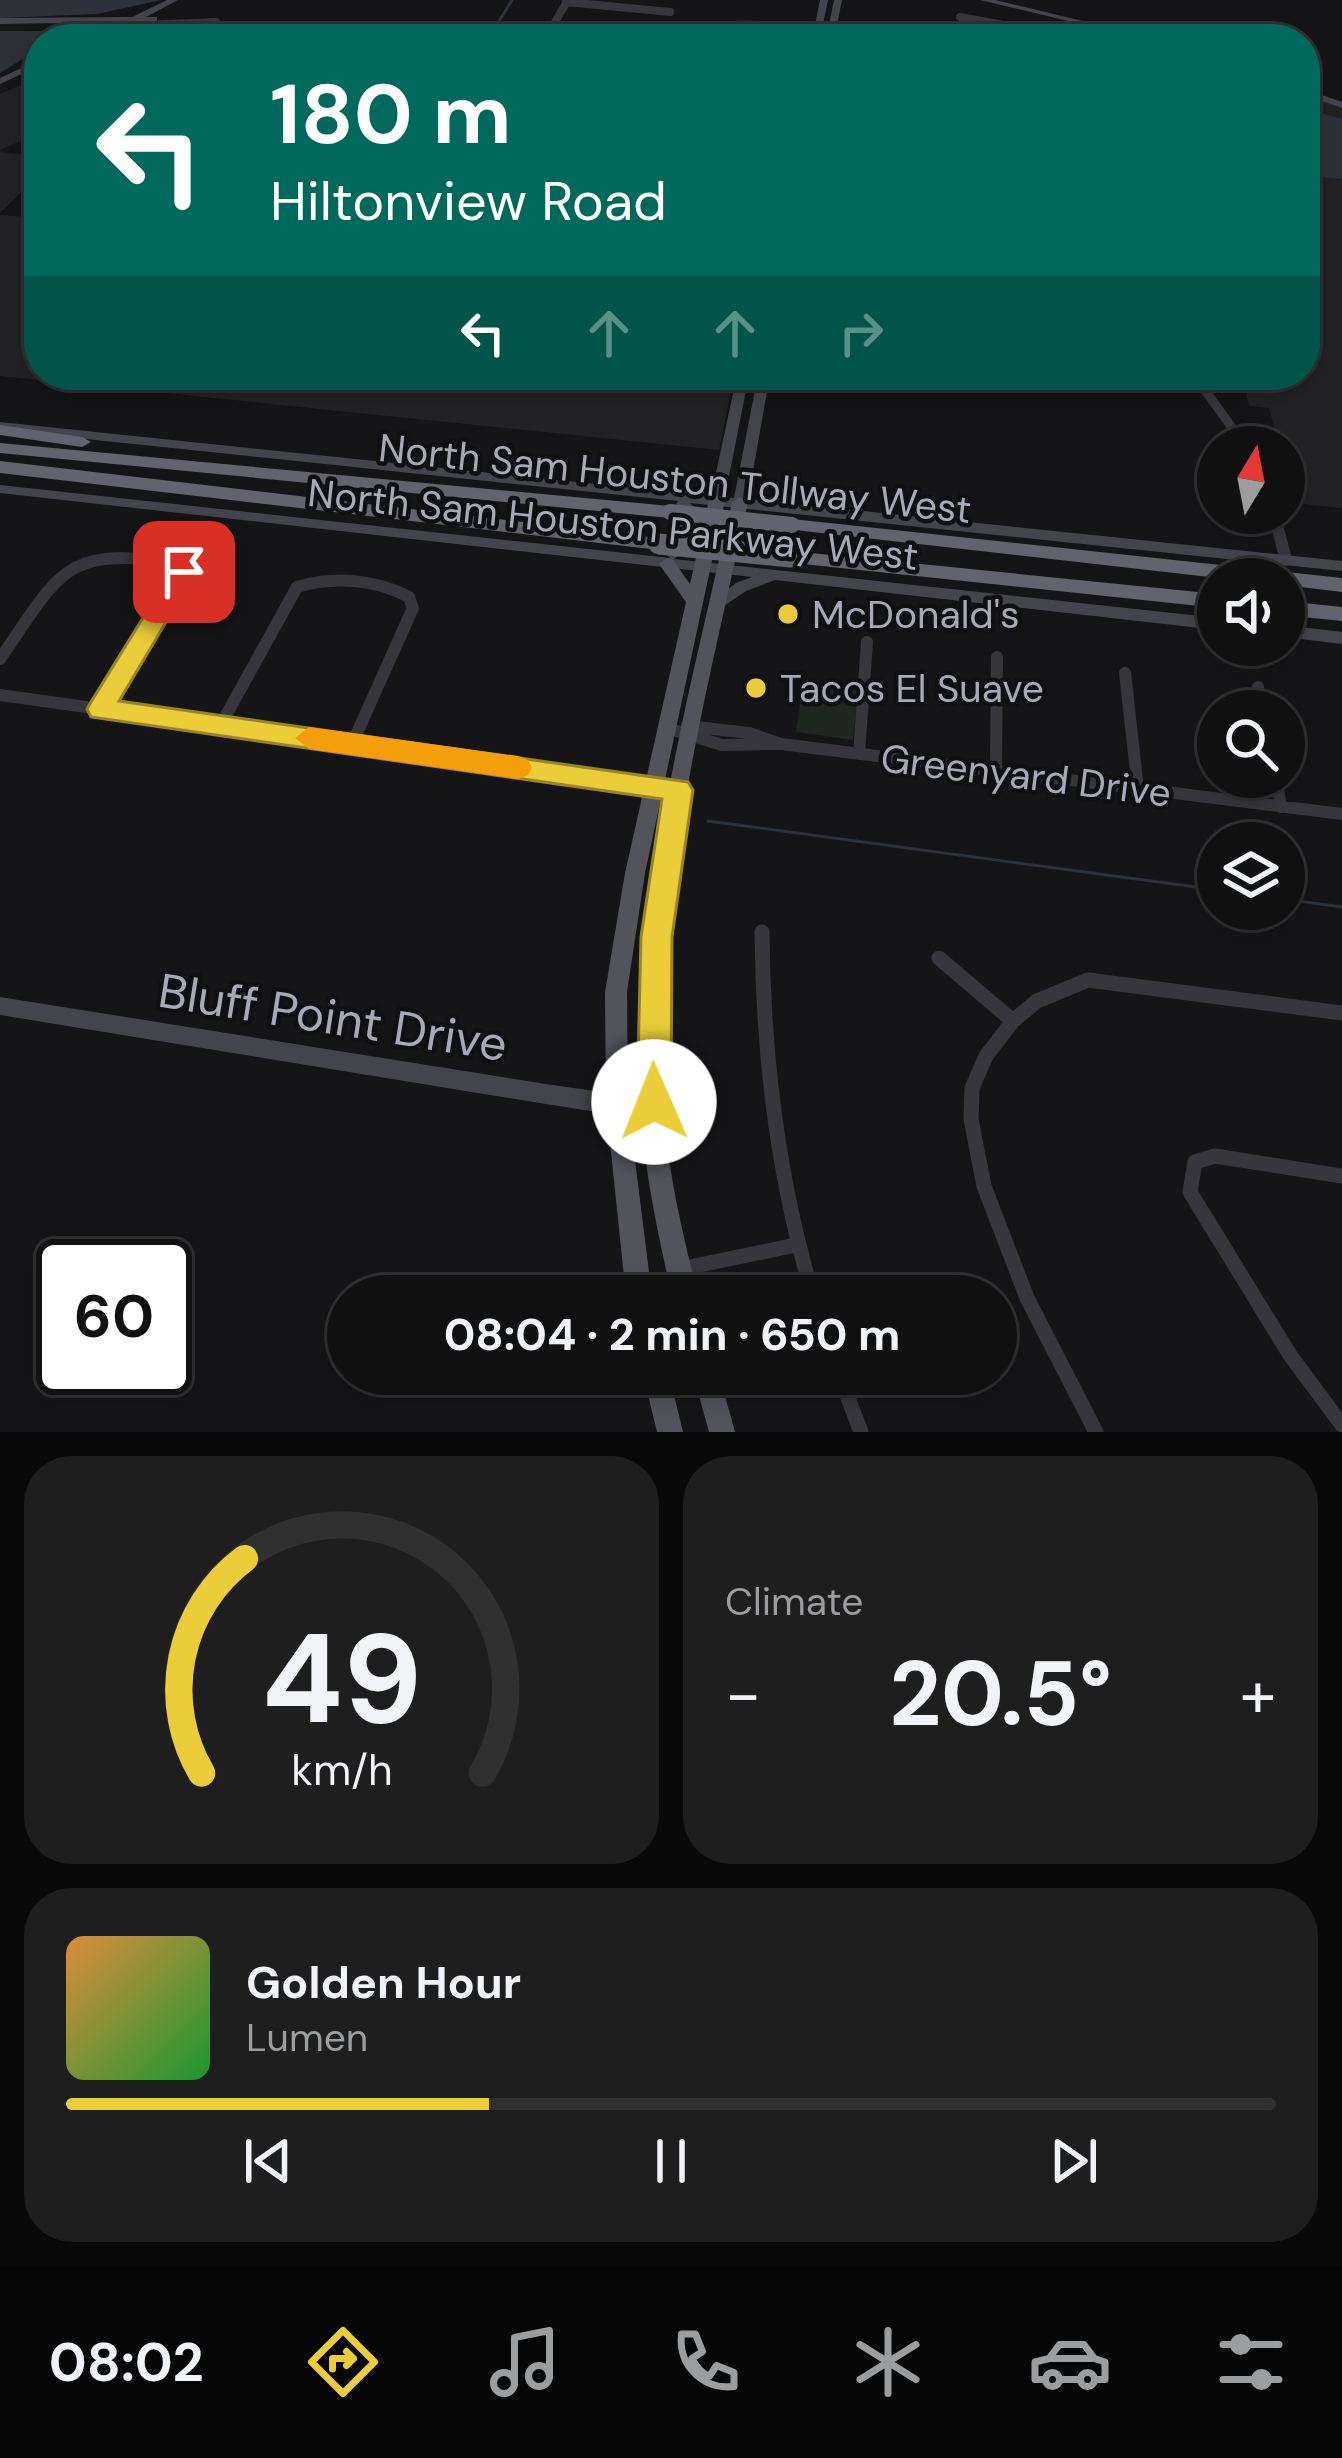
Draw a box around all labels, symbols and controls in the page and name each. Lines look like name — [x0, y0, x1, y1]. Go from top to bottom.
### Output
text: 180 m — [270, 60, 512, 169]
icon: left — [72, 72, 228, 228]
text: Hiltonview Road — [270, 166, 667, 237]
icon: left — [450, 300, 516, 366]
icon: ahead — [576, 300, 642, 366]
icon: ahead — [702, 300, 768, 366]
icon: right — [828, 300, 894, 366]
street label: North Sam Houston Tollway West — [376, 422, 974, 535]
north arrow — [1197, 426, 1305, 534]
map controls — [1197, 426, 1305, 930]
street label: North Sam Houston Parkway West — [305, 467, 921, 582]
pin — [133, 521, 235, 623]
icon: arrive — [151, 539, 217, 605]
button: sound — [1197, 558, 1305, 666]
place label: McDonald's — [812, 589, 1020, 640]
marker: McDonald's — [775, 601, 801, 627]
place label: Tacos El Suave — [780, 663, 1044, 714]
marker: Tacos El Suave — [743, 675, 769, 701]
button: search — [1197, 690, 1305, 798]
street label: Greenyard Drive — [878, 732, 1174, 819]
button: layers — [1197, 822, 1305, 930]
street label: Bluff Point Drive — [154, 959, 512, 1076]
position arrow — [591, 1039, 717, 1165]
speed limit sign: 60 — [36, 1239, 192, 1395]
text: 08:04 · 2 min · 650 m — [444, 1305, 900, 1364]
text: Climate — [725, 1576, 863, 1627]
text: 49 — [261, 1598, 422, 1761]
text: 20.5° — [889, 1636, 1112, 1753]
text: − — [725, 1652, 761, 1737]
text: + — [1240, 1652, 1276, 1737]
text: km/h — [291, 1742, 392, 1798]
text: Golden Hour — [246, 1953, 521, 2012]
text: Lumen — [246, 2012, 368, 2063]
icon: previous — [235, 2128, 301, 2194]
icon: pause — [638, 2128, 704, 2194]
icon: next — [1041, 2128, 1107, 2194]
icon: directions — [301, 2320, 385, 2404]
icon: music — [483, 2320, 567, 2404]
icon: phone — [664, 2320, 748, 2404]
icon: climate — [846, 2320, 930, 2404]
icon: car — [1028, 2320, 1112, 2404]
icon: filters — [1209, 2320, 1293, 2404]
text: 08:02 — [49, 2327, 204, 2398]

